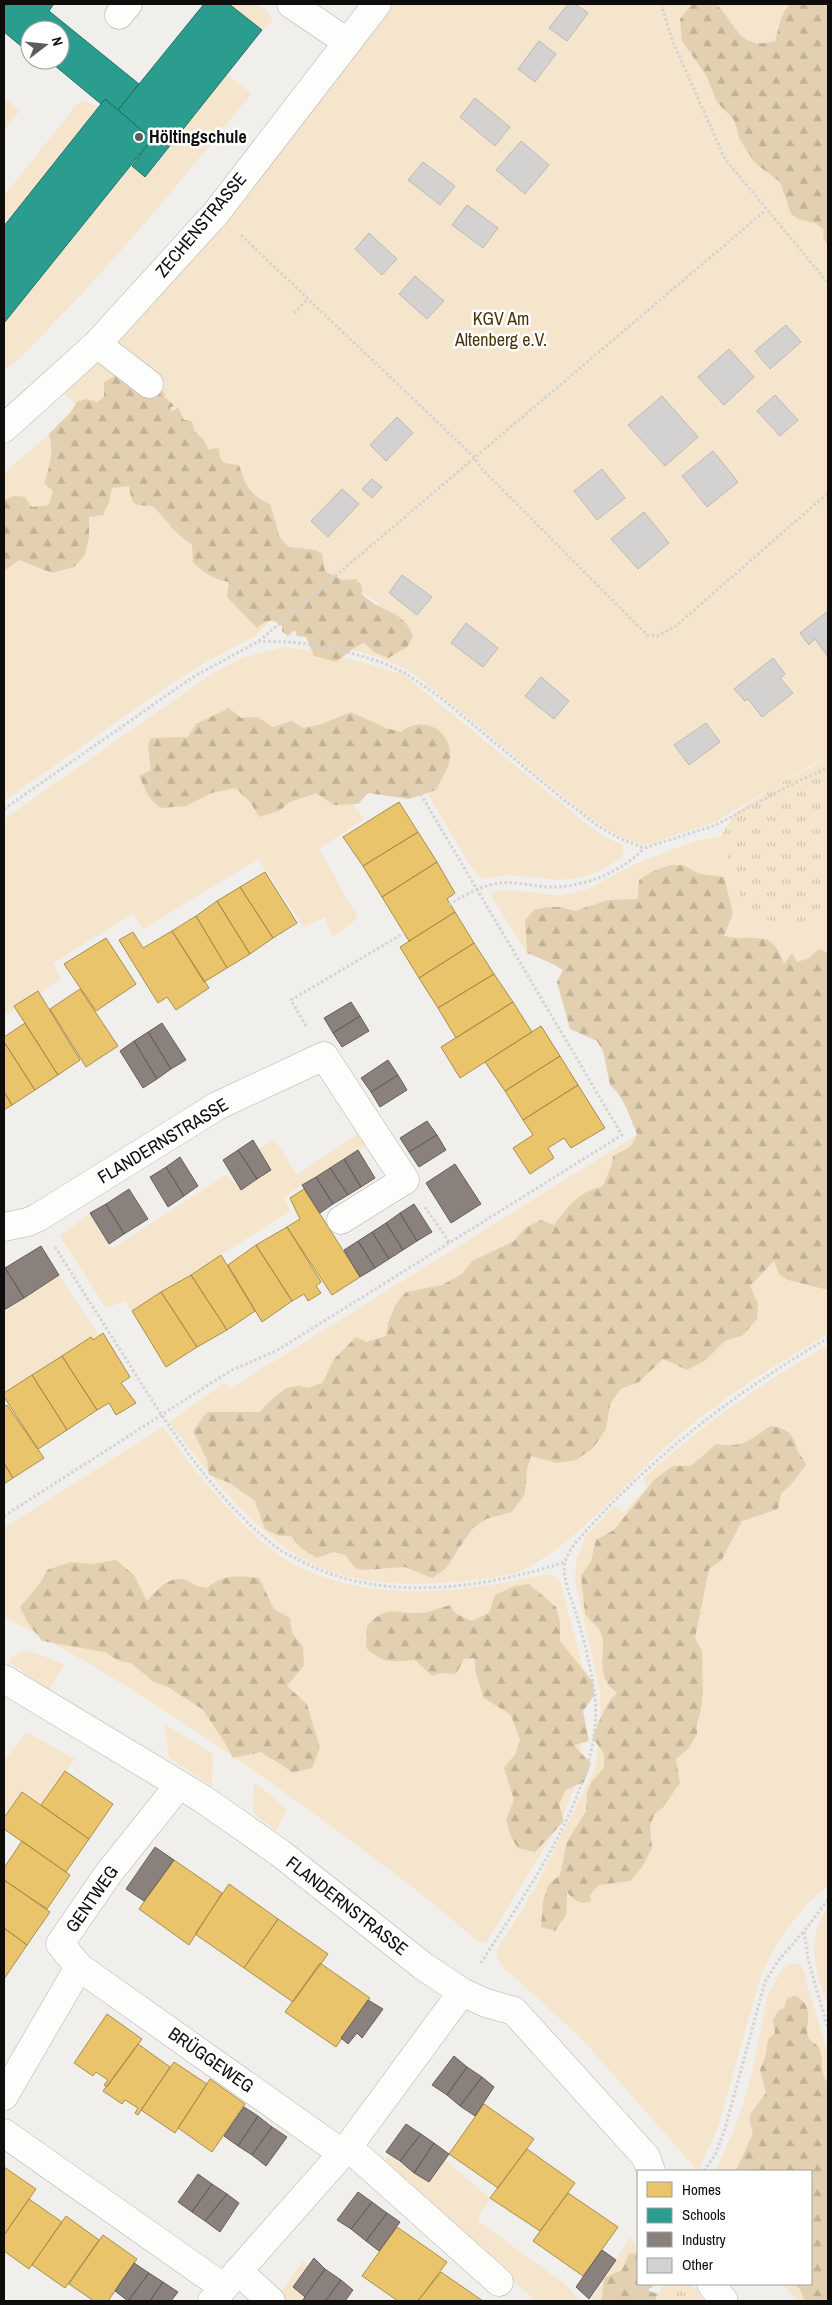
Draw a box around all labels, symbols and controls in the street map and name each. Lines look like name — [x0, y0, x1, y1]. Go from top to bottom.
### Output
north arrow — [20, 20, 70, 70]
text: N — [48, 35, 67, 48]
place label: Höltingschule — [149, 124, 247, 149]
marker: Höltingschule — [133, 131, 145, 143]
street label: ZECHENSTRASSE — [149, 167, 252, 282]
park label: KGV Am Altenberg e.V. — [454, 306, 547, 352]
street label: FLANDERNSTRASSE — [93, 1092, 233, 1190]
street label: FLANDERNSTRASSE — [281, 1850, 413, 1961]
street label: GENTWEG — [59, 1860, 124, 1937]
street label: BRÜGGEWEG — [163, 2021, 259, 2098]
legend — [637, 2170, 812, 2285]
text: Homes — [682, 2179, 721, 2200]
text: Schools — [682, 2204, 726, 2225]
text: Industry — [682, 2229, 727, 2250]
text: Other — [682, 2254, 713, 2275]

